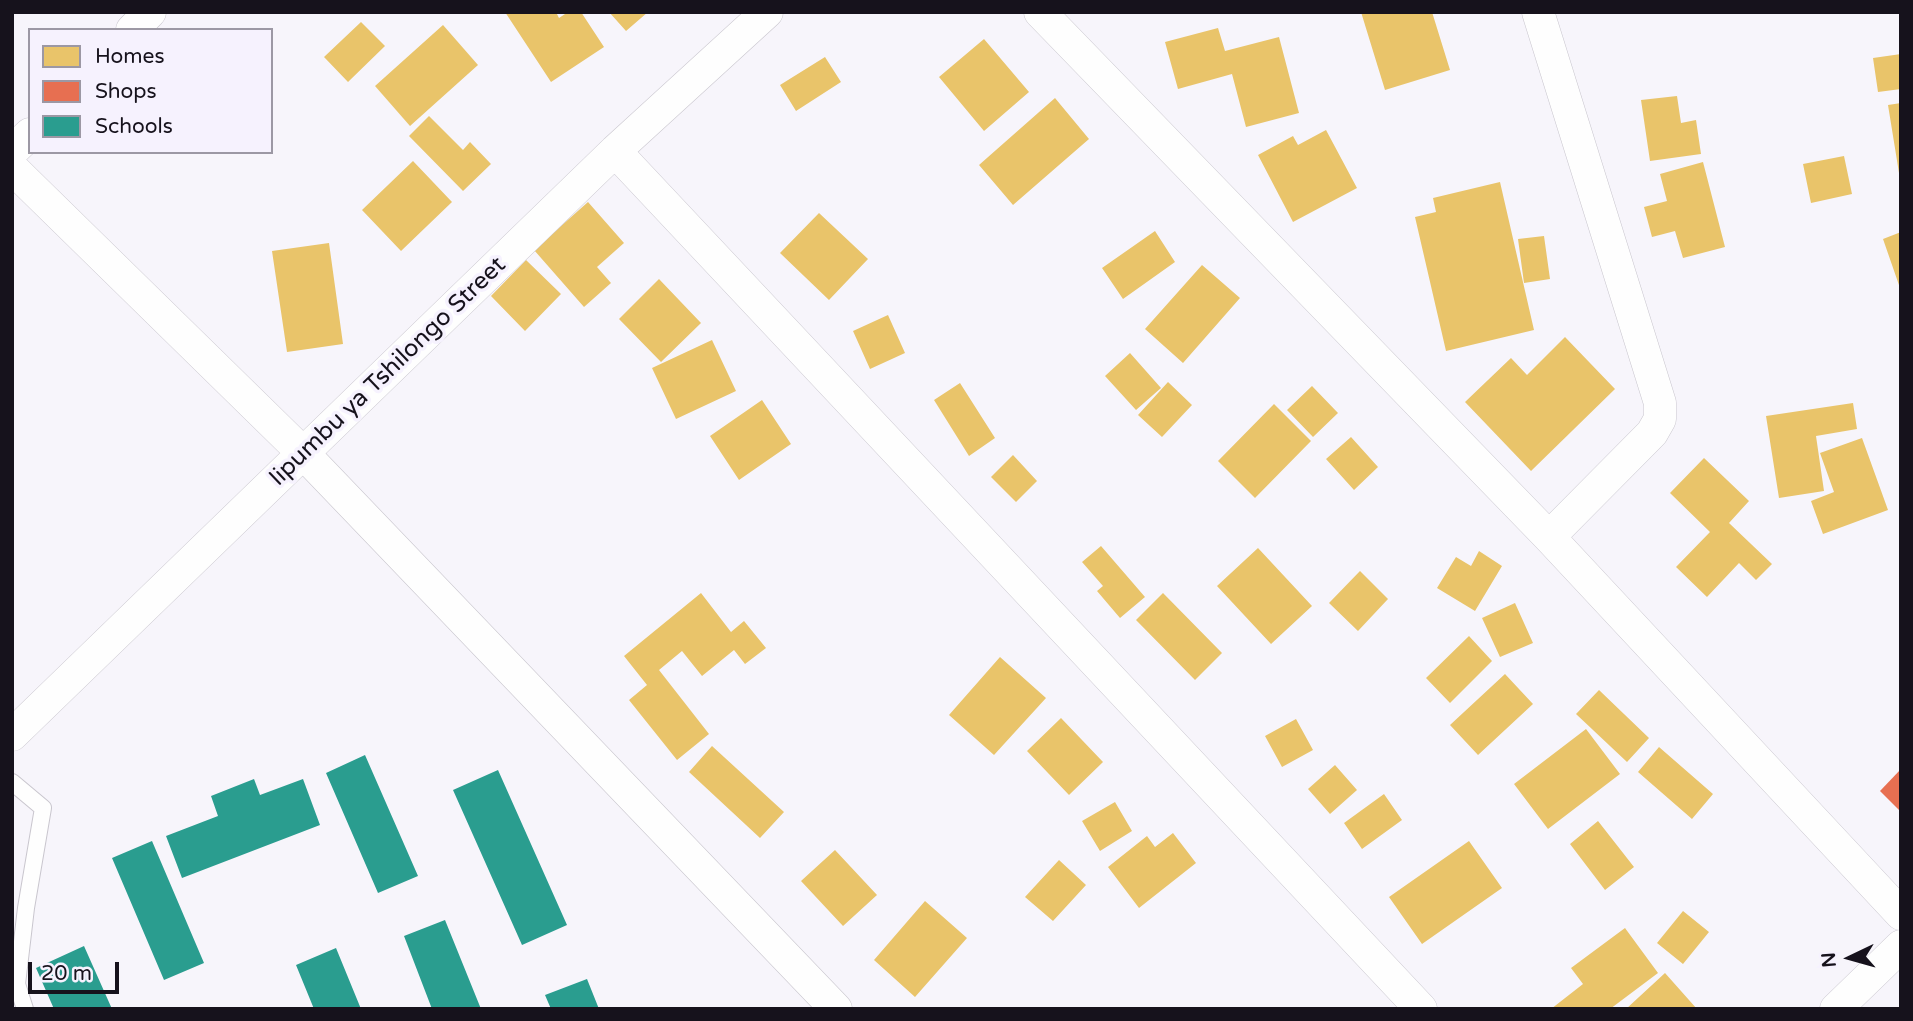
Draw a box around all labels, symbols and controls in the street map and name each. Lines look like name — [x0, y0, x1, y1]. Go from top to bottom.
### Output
legend — [28, 28, 273, 154]
text: Homes — [95, 44, 165, 69]
text: Shops — [95, 79, 157, 104]
text: Schools — [95, 114, 173, 139]
street label: Iipumbu ya Tshilongo Street — [264, 251, 512, 493]
north arrow — [1815, 923, 1885, 993]
scale bar — [32, 948, 122, 992]
text: N — [1817, 951, 1841, 968]
text: 20 m — [41, 961, 92, 986]

